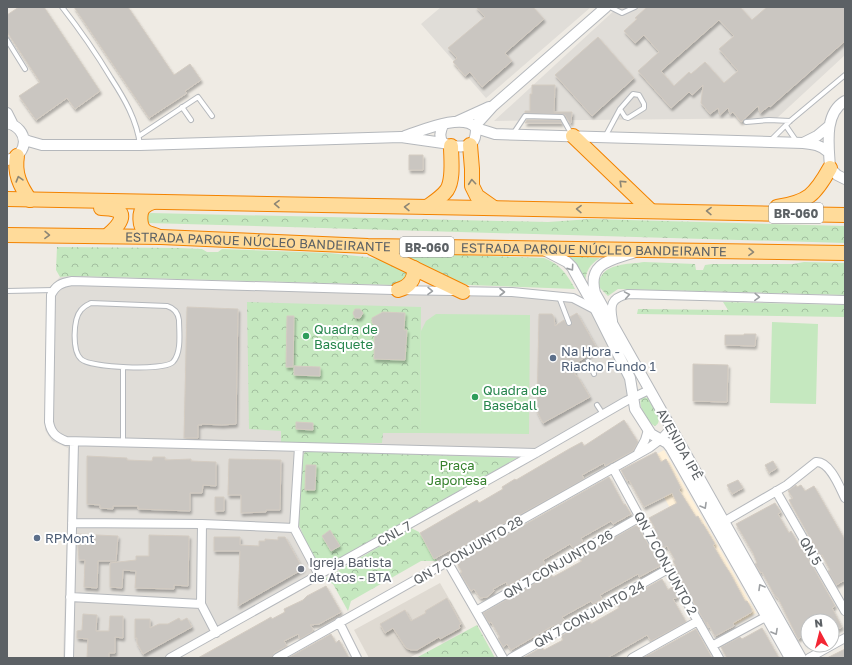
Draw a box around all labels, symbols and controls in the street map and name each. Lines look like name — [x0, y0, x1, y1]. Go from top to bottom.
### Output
one-way arrow — [15, 176, 24, 183]
one-way arrow — [468, 178, 477, 185]
one-way arrow — [619, 180, 627, 188]
one-way arrow — [274, 200, 280, 208]
one-way arrow — [404, 203, 410, 211]
road number: BR-060 — [769, 203, 823, 223]
one-way arrow — [576, 205, 582, 213]
one-way arrow — [706, 207, 712, 215]
street label: ESTRADA PARQUE NÚCLEO BANDEIRANTE — [125, 229, 391, 254]
one-way arrow — [44, 231, 50, 240]
road number: BR-060 — [400, 237, 454, 257]
street label: ESTRADA PARQUE NÚCLEO BANDEIRANTE — [461, 239, 727, 259]
one-way arrow — [748, 248, 754, 256]
one-way arrow — [566, 264, 574, 271]
one-way arrow — [427, 287, 433, 295]
one-way arrow — [499, 288, 505, 296]
one-way arrow — [624, 291, 630, 300]
one-way arrow — [754, 293, 760, 301]
place label: Quadra de Basquete — [314, 321, 378, 352]
marker: Quadra de Basquete — [301, 331, 311, 341]
place label: Na Hora - Riacho Fundo 1 — [561, 343, 656, 374]
marker: Na Hora - Riacho Fundo 1 — [548, 353, 558, 363]
place label: Quadra de Baseball — [483, 382, 547, 413]
marker: Quadra de Baseball — [470, 392, 480, 402]
street label: AVENIDA IPÊ — [654, 405, 706, 483]
park label: Praça Japonesa — [427, 457, 487, 488]
one-way arrow — [700, 502, 707, 509]
street label: QN 7 CONJUNTO 2 — [631, 508, 701, 618]
street label: QN 7 CONJUNTO 28 — [410, 512, 526, 588]
street label: CNL 7 — [374, 517, 414, 549]
street label: QN 7 CONJUNTO 26 — [500, 526, 616, 602]
place label: RPMont — [45, 530, 94, 546]
marker: RPMont — [32, 533, 42, 543]
street label: QN 5 — [796, 534, 826, 568]
place label: Igreja Batista de Atos - BTA — [309, 554, 392, 585]
marker: Igreja Batista de Atos - BTA — [296, 564, 306, 574]
street label: QN 7 CONJUNTO 24 — [531, 577, 647, 651]
one-way arrow — [759, 584, 766, 591]
north arrow — [800, 613, 840, 653]
text: N — [814, 616, 824, 630]
one-way arrow — [770, 628, 778, 635]

